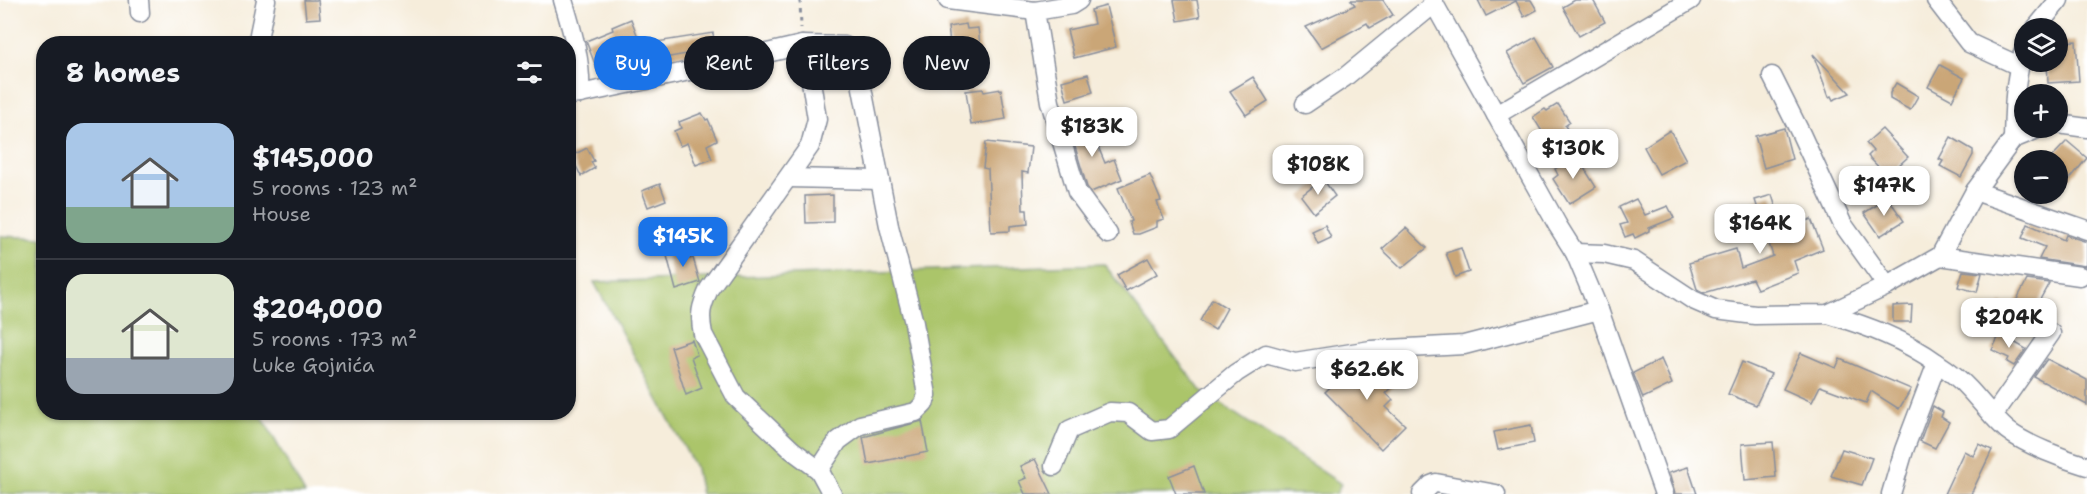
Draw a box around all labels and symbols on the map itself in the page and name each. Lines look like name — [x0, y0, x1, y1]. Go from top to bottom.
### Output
pin: $183K — [1050, 107, 1134, 158]
pin: $130K — [1531, 129, 1615, 180]
pin: $108K — [1276, 145, 1360, 196]
pin: $147K — [1842, 166, 1926, 217]
pin: $164K — [1718, 204, 1802, 255]
pin: $145K — [641, 217, 725, 268]
pin: $204K — [1967, 298, 2051, 349]
pin: $62.6K — [1318, 350, 1416, 401]

